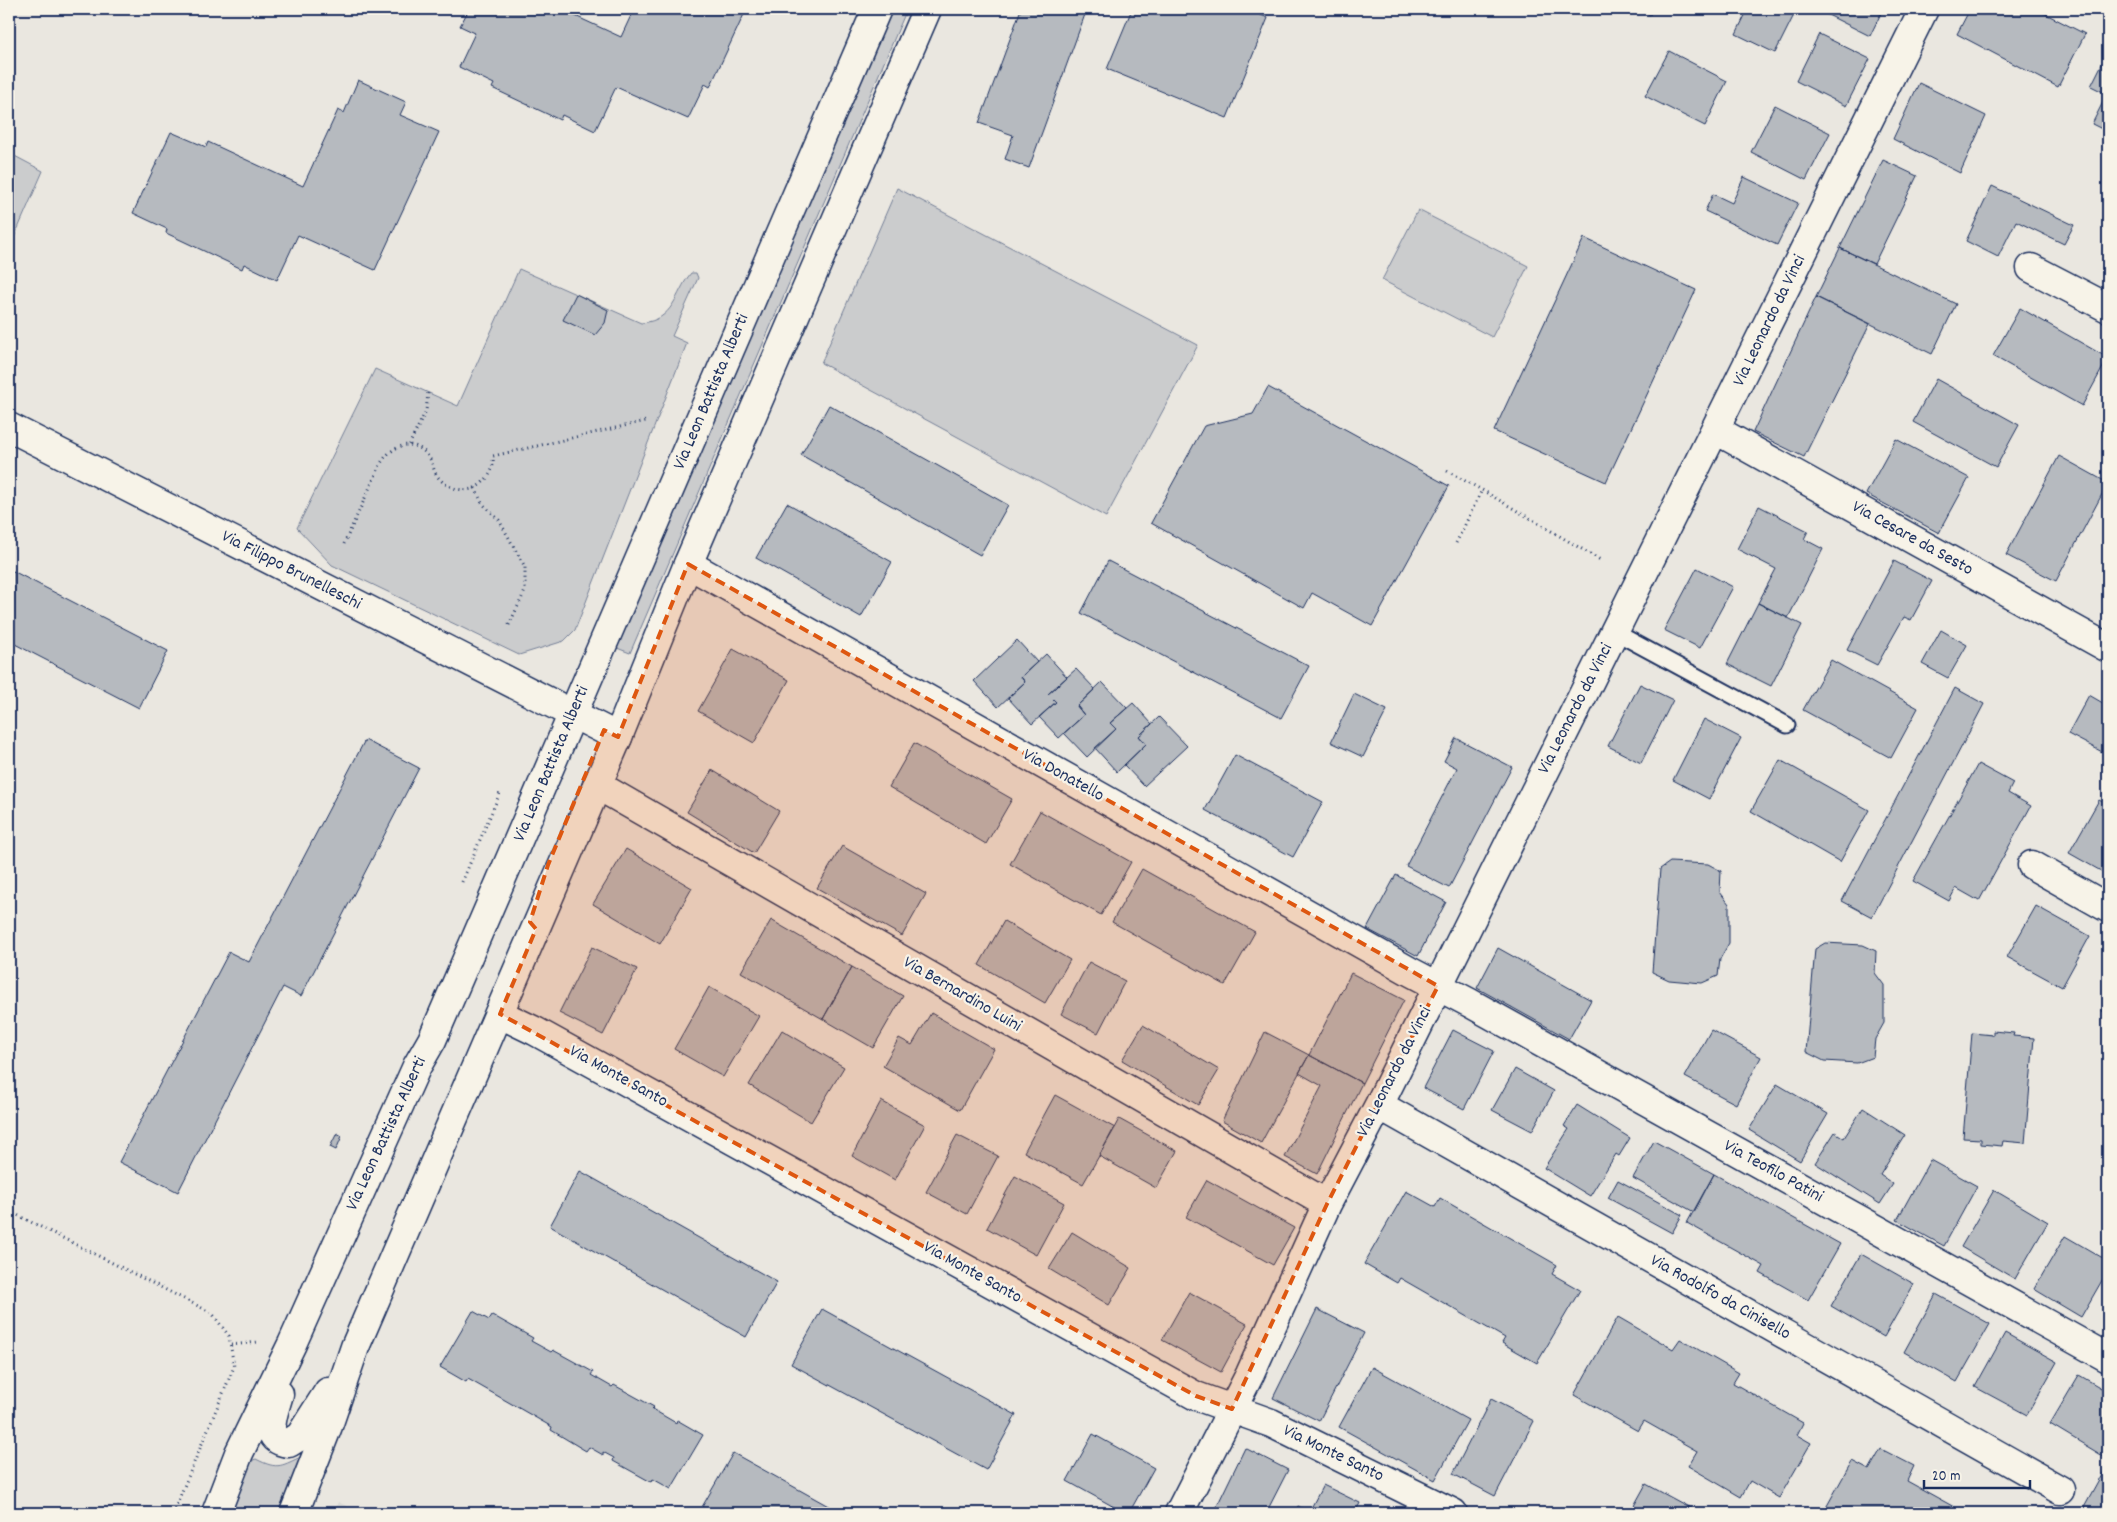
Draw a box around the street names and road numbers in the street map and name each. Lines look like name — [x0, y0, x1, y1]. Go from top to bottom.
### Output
street label: Via Leonardo da Vinci — [1727, 251, 1813, 391]
street label: Via Leon Battista Alberti — [668, 310, 756, 474]
street label: Via Cesare da Sesto — [1847, 495, 1977, 583]
street label: Via Filippo Brunelleschi — [217, 525, 365, 617]
street label: Via Leonardo da Vinci — [1532, 639, 1620, 779]
street label: Via Leon Battista Alberti — [508, 682, 596, 846]
street label: Via Donatello — [1018, 743, 1108, 809]
street label: Via Bernardino Luini — [898, 951, 1026, 1039]
street label: Via Leonardo da Vinci — [1351, 1002, 1439, 1142]
street label: Via Monte Santo — [564, 1040, 672, 1114]
street label: Via Leon Battista Alberti — [340, 1053, 434, 1215]
street label: Via Teofilo Patini — [1719, 1134, 1827, 1210]
street label: Via Monte Santo — [918, 1236, 1026, 1310]
street label: Via Rodolfo da Cinisello — [1645, 1249, 1795, 1347]
street label: Via Monte Santo — [1278, 1419, 1388, 1489]

